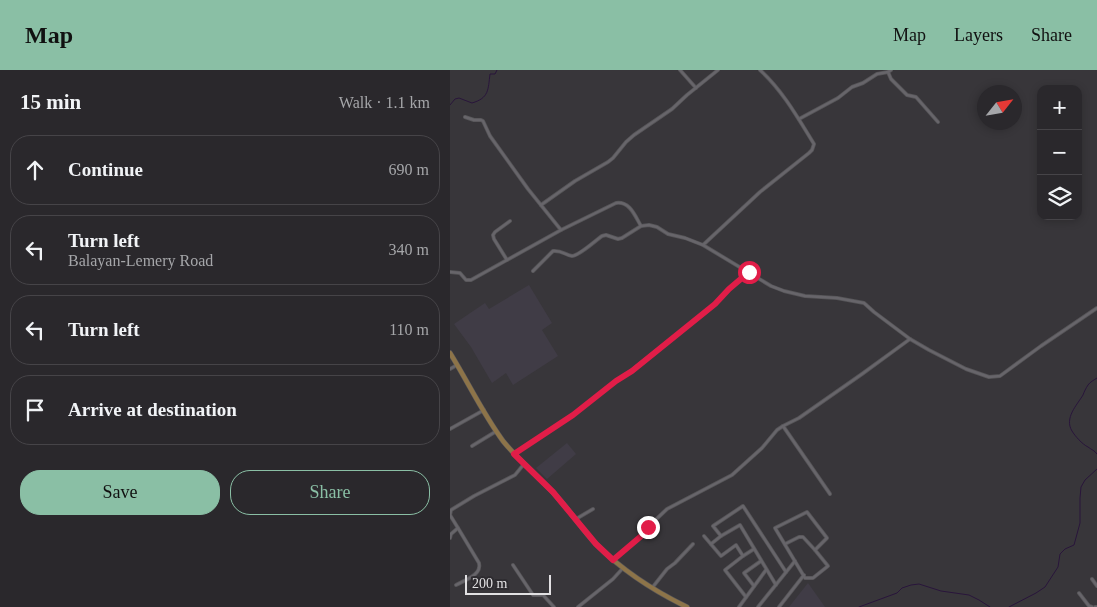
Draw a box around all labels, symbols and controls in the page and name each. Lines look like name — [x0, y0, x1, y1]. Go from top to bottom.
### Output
text: Map — [25, 22, 73, 48]
text: Map — [893, 25, 926, 45]
text: Layers — [954, 25, 1003, 45]
text: Share — [1031, 25, 1072, 45]
north arrow — [977, 85, 1022, 130]
map controls — [1037, 85, 1082, 220]
button: + — [1037, 85, 1082, 130]
text: 15 min — [20, 90, 81, 114]
text: Walk · 1.1 km — [339, 94, 430, 111]
button: − — [1037, 130, 1082, 175]
icon: ahead — [21, 156, 49, 184]
text: Continue — [68, 159, 143, 180]
text: 690 m — [389, 161, 429, 178]
button: layers — [1037, 175, 1082, 220]
text: Turn left — [68, 230, 140, 251]
icon: left — [21, 236, 49, 264]
text: 340 m — [389, 241, 429, 258]
text: Balayan-Lemery Road — [68, 252, 213, 269]
route start — [738, 261, 761, 284]
icon: left — [21, 316, 49, 344]
text: Turn left — [68, 319, 140, 340]
text: 110 m — [389, 321, 429, 338]
icon: arrive — [21, 396, 49, 424]
text: Arrive at destination — [68, 399, 237, 420]
button: Save — [20, 470, 220, 515]
button: Share — [230, 470, 430, 515]
route end — [637, 516, 660, 539]
scale bar — [465, 572, 551, 595]
text: 200 m — [472, 576, 507, 591]

